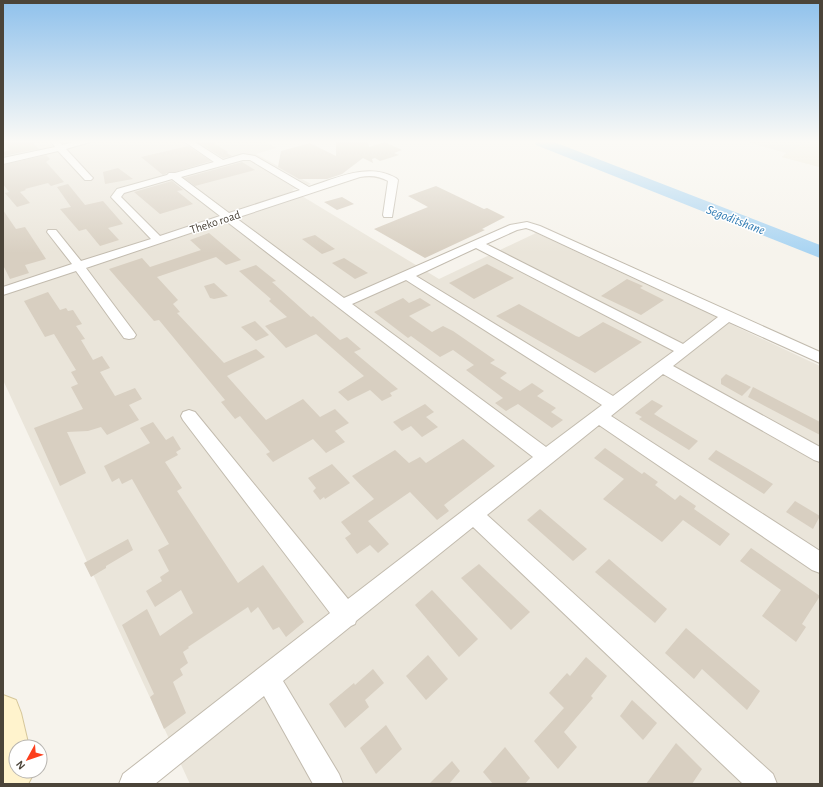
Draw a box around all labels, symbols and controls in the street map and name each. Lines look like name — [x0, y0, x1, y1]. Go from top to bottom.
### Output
water label: Segoditshane — [704, 203, 767, 237]
street label: Theko road — [188, 208, 242, 236]
north arrow — [8, 739, 48, 779]
text: N — [14, 759, 27, 772]

